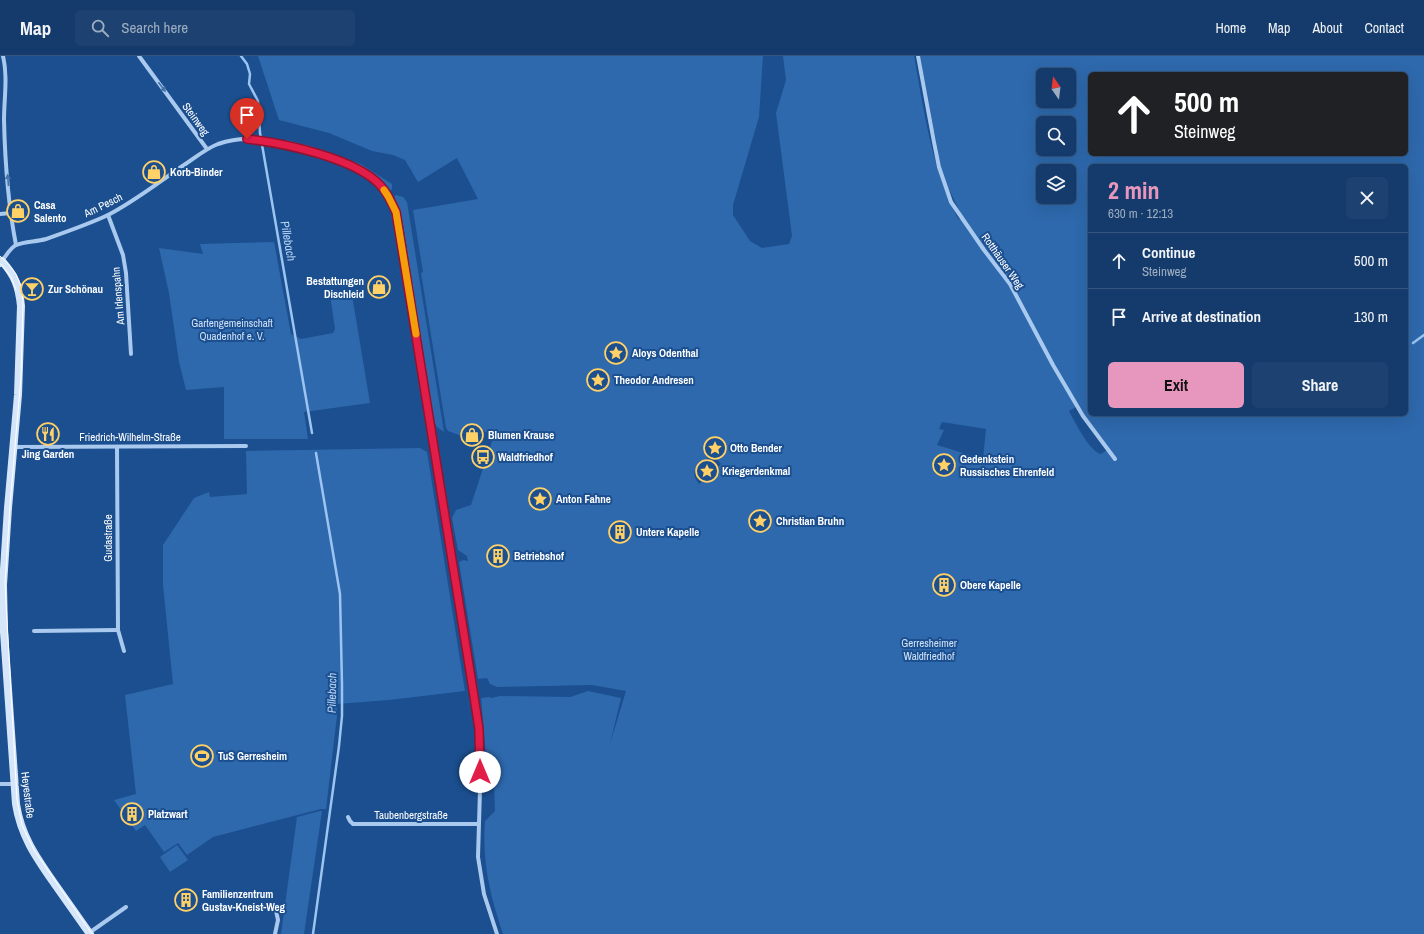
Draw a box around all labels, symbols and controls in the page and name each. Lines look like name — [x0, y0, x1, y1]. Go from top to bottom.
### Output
search box — [75, 10, 355, 46]
text: Map — [20, 15, 51, 41]
icon: search — [89, 17, 111, 39]
text: Search here — [121, 17, 188, 38]
text: Home — [1215, 19, 1246, 37]
text: Map — [1268, 19, 1290, 37]
text: About — [1312, 19, 1342, 37]
text: Contact — [1364, 19, 1404, 37]
north arrow — [1036, 68, 1076, 108]
map controls — [1036, 68, 1076, 204]
one-way arrow — [158, 82, 166, 93]
text: 500 m — [1174, 83, 1239, 121]
icon: ahead — [1108, 88, 1160, 140]
pin — [230, 98, 264, 139]
street label: Steinweg — [179, 100, 213, 138]
icon: arrive — [236, 104, 258, 126]
button: search — [1036, 116, 1076, 156]
text: Steinweg — [1174, 119, 1236, 144]
shop icon: Korb-Binder — [141, 159, 167, 185]
button: layers — [1036, 164, 1076, 204]
place label: Korb-Binder — [170, 165, 223, 179]
one-way arrow — [5, 174, 12, 186]
text: 2 min — [1108, 174, 1159, 206]
button: close — [1346, 177, 1388, 219]
street label: Am Pesch — [81, 190, 125, 221]
shop icon: Casa Salento — [5, 198, 31, 224]
place label: Casa Salento — [34, 198, 67, 225]
text: 630 m · 12:13 — [1108, 205, 1173, 222]
water label: Pillebach — [277, 220, 299, 262]
street label: Rotthäuser Weg — [979, 230, 1027, 292]
text: Continue — [1142, 242, 1195, 263]
icon: ahead — [1108, 250, 1130, 272]
text: 500 m — [1354, 250, 1388, 271]
text: Steinweg — [1142, 263, 1186, 280]
street label: Am Irlenspahn — [108, 266, 128, 327]
place label: Bestattungen Dischleid — [306, 274, 364, 301]
shop icon: Bestattungen Dischleid — [366, 274, 392, 300]
bar icon: Zur Schönau — [19, 276, 45, 302]
place label: Zur Schönau — [48, 282, 103, 296]
icon: arrive — [1108, 306, 1130, 328]
text: Arrive at destination — [1142, 306, 1261, 327]
text: 130 m — [1354, 306, 1388, 327]
park label: Gartengemeinschaft Quadenhof e. V. — [191, 316, 273, 343]
place icon: Aloys Odenthal — [603, 340, 629, 366]
place label: Aloys Odenthal — [632, 346, 698, 360]
button: Exit — [1108, 362, 1244, 408]
button: Share — [1252, 362, 1388, 408]
place icon: Theodor Andresen — [585, 367, 611, 393]
place label: Theodor Andresen — [614, 373, 694, 387]
restaurant icon: Jing Garden — [35, 421, 61, 447]
shop icon: Blumen Krause — [459, 422, 485, 448]
place label: Blumen Krause — [488, 428, 554, 442]
street label: Friedrich-Wilhelm-Straße — [79, 430, 181, 444]
place icon: Otto Bender — [702, 435, 728, 461]
place label: Otto Bender — [730, 441, 783, 455]
bus stop icon: Waldfriedhof — [470, 444, 496, 470]
place label: Jing Garden — [22, 447, 74, 461]
place label: Waldfriedhof — [498, 450, 553, 464]
place icon: Gedenkstein Russisches Ehrenfeld — [931, 452, 957, 478]
place label: Gedenkstein Russisches Ehrenfeld — [960, 452, 1054, 479]
place icon: Kriegerdenkmal — [694, 458, 720, 484]
place label: Kriegerdenkmal — [722, 464, 790, 478]
place icon: Anton Fahne — [527, 486, 553, 512]
place label: Anton Fahne — [556, 492, 611, 506]
place icon: Christian Bruhn — [747, 508, 773, 534]
street label: Gudastraße — [101, 514, 115, 562]
place label: Christian Bruhn — [776, 514, 844, 528]
building icon: Untere Kapelle — [607, 519, 633, 545]
place label: Untere Kapelle — [636, 525, 699, 539]
building icon: Betriebshof — [485, 543, 511, 569]
place label: Betriebshof — [514, 549, 564, 563]
building icon: Obere Kapelle — [931, 572, 957, 598]
place label: Obere Kapelle — [960, 578, 1021, 592]
park label: Gerresheimer Waldfriedhof — [901, 636, 957, 663]
water label: Pillebach — [324, 673, 340, 713]
sports icon: TuS Gerresheim — [189, 743, 215, 769]
place label: TuS Gerresheim — [218, 749, 287, 763]
position arrow — [459, 751, 501, 793]
street label: Heyestraße — [18, 771, 38, 819]
building icon: Platzwart — [119, 801, 145, 827]
place label: Platzwart — [148, 807, 188, 821]
street label: Taubenbergstraße — [374, 808, 448, 822]
building icon: Familienzentrum Gustav-Kneist-Weg — [173, 887, 199, 913]
place label: Familienzentrum Gustav-Kneist-Weg — [202, 887, 286, 914]

